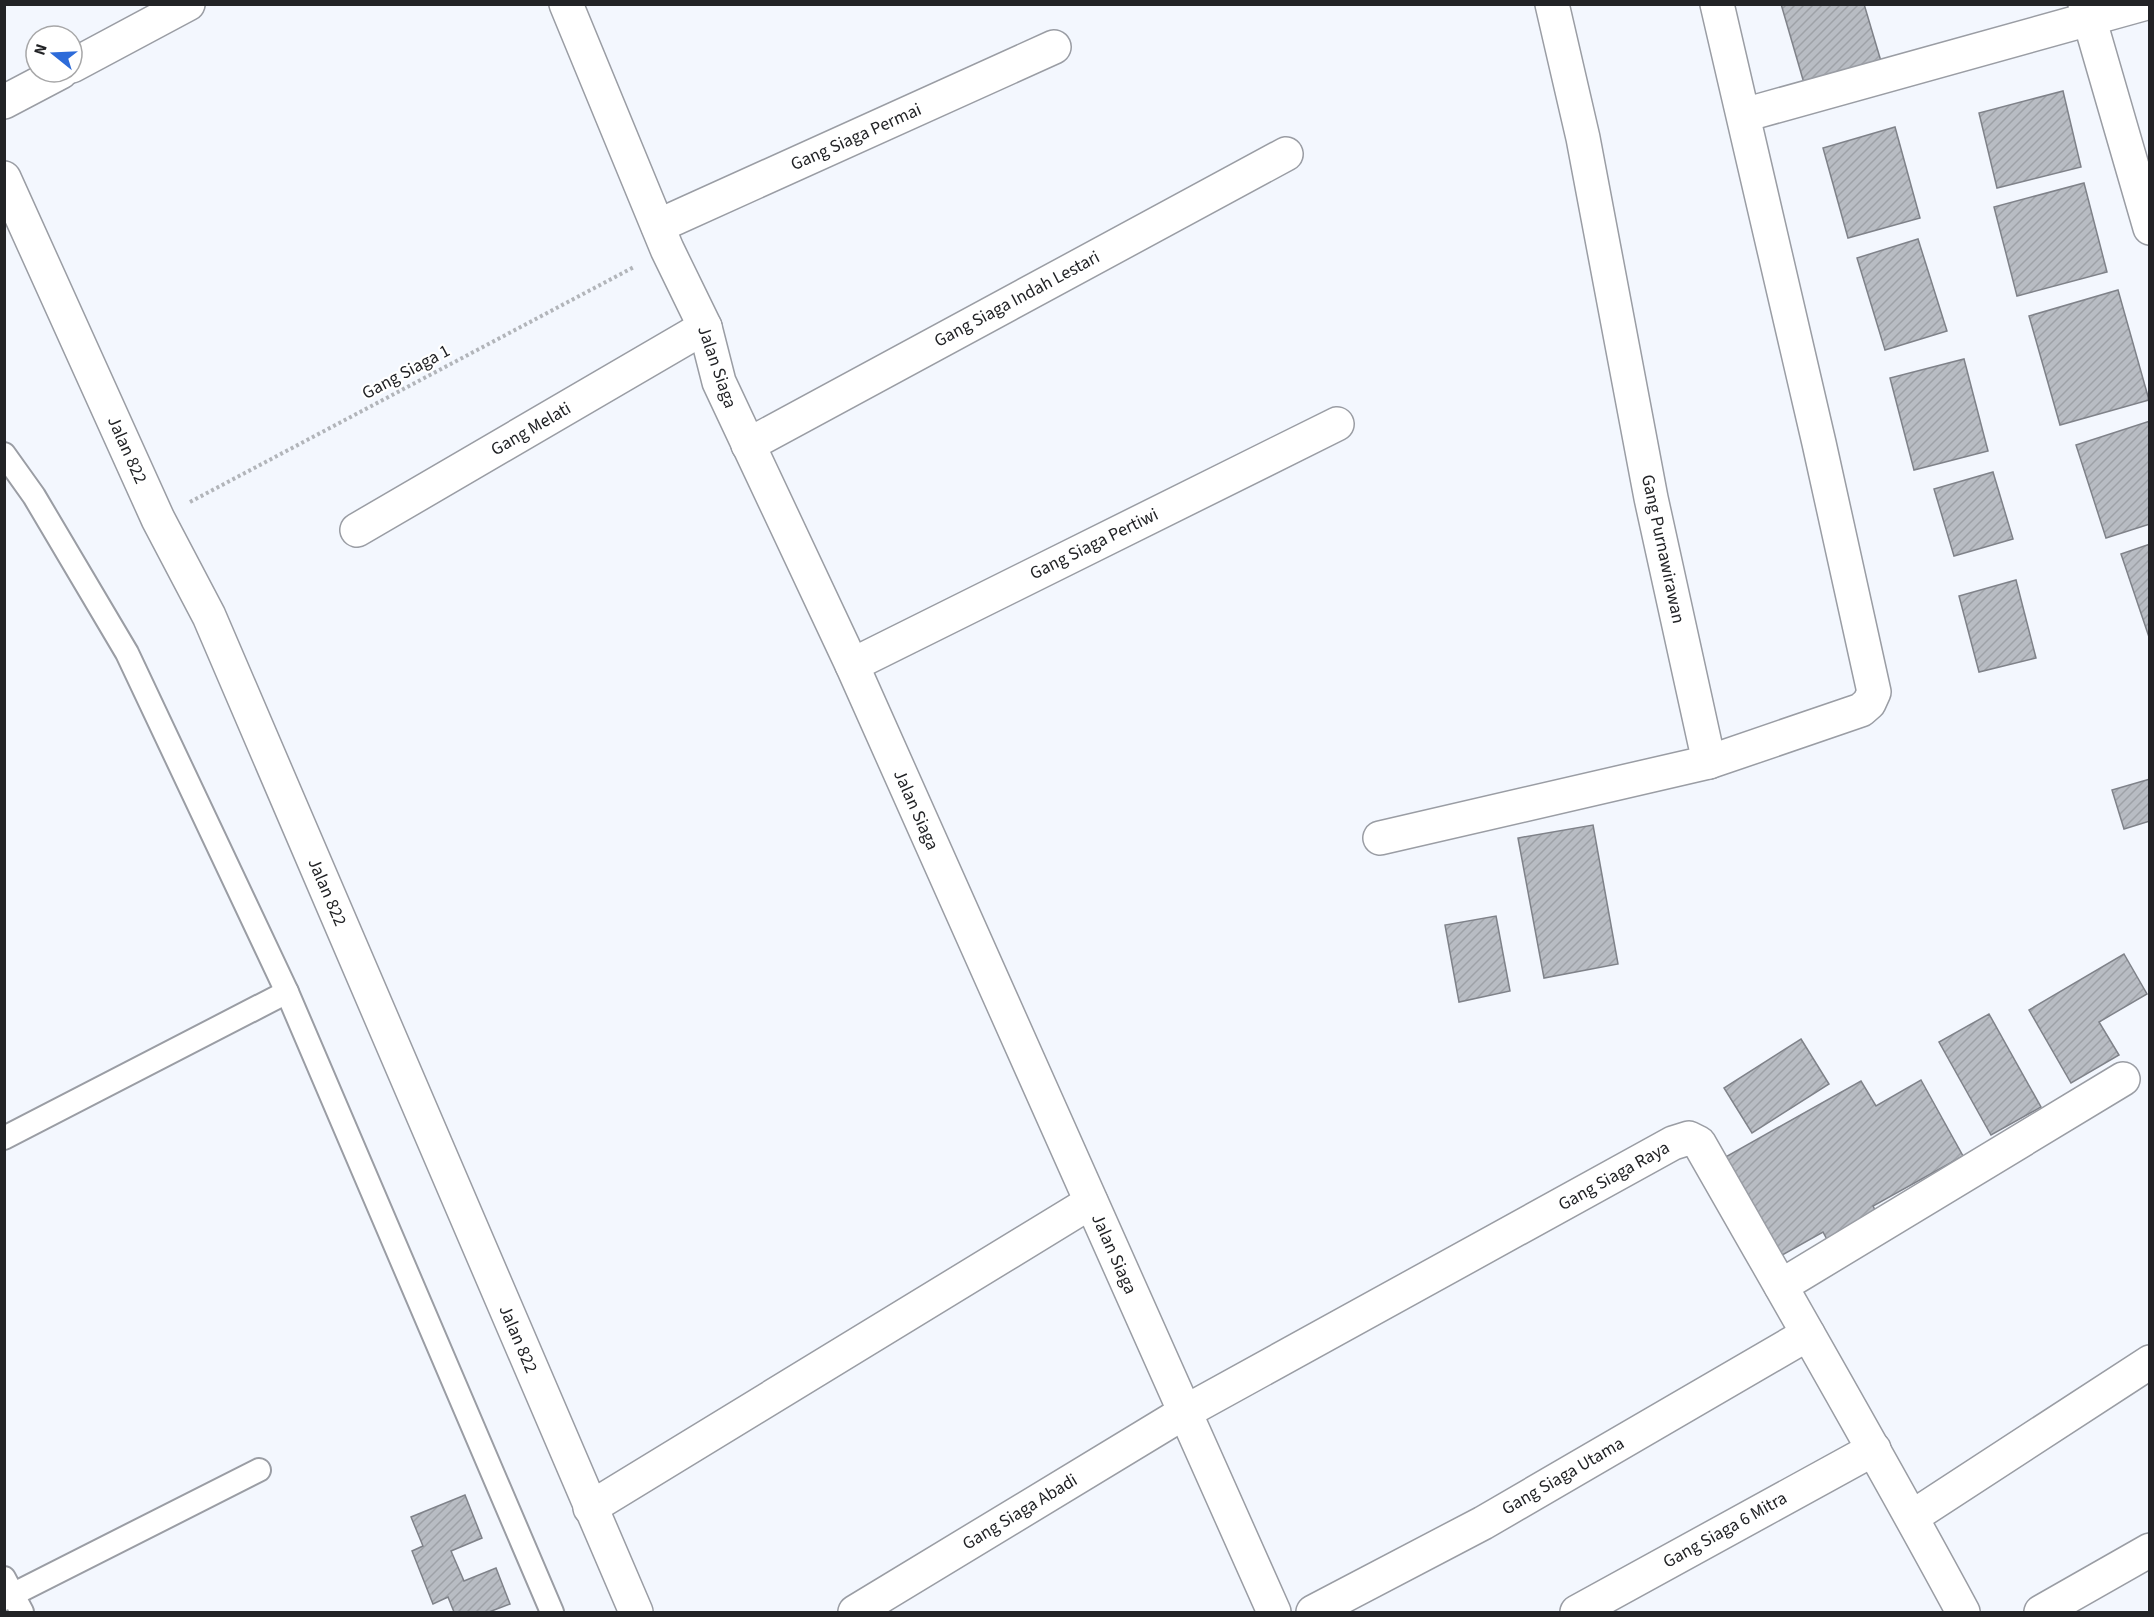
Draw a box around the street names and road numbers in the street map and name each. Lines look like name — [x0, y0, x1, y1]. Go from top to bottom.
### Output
street label: Gang Siaga Permai — [787, 97, 925, 177]
street label: Gang Siaga Indah Lestari — [930, 245, 1104, 353]
street label: Jalan Siaga — [691, 322, 743, 412]
street label: Gang Siaga 1 — [358, 338, 454, 406]
street label: Gang Melati — [486, 396, 576, 462]
street label: Jalan 822 — [101, 412, 153, 488]
street label: Gang Purnawirawan — [1635, 472, 1691, 626]
street label: Gang Siaga Pertiwi — [1026, 502, 1162, 586]
street label: Jalan Siaga — [887, 766, 945, 854]
street label: Jalan 822 — [301, 854, 353, 930]
street label: Gang Siaga Raya — [1554, 1135, 1674, 1217]
street label: Jalan Siaga — [1085, 1210, 1143, 1298]
street label: Jalan 822 — [492, 1301, 544, 1377]
street label: Gang Siaga Utama — [1497, 1431, 1629, 1521]
street label: Gang Siaga Abadi — [958, 1468, 1082, 1556]
street label: Gang Siaga 6 Mitra — [1658, 1486, 1792, 1574]

